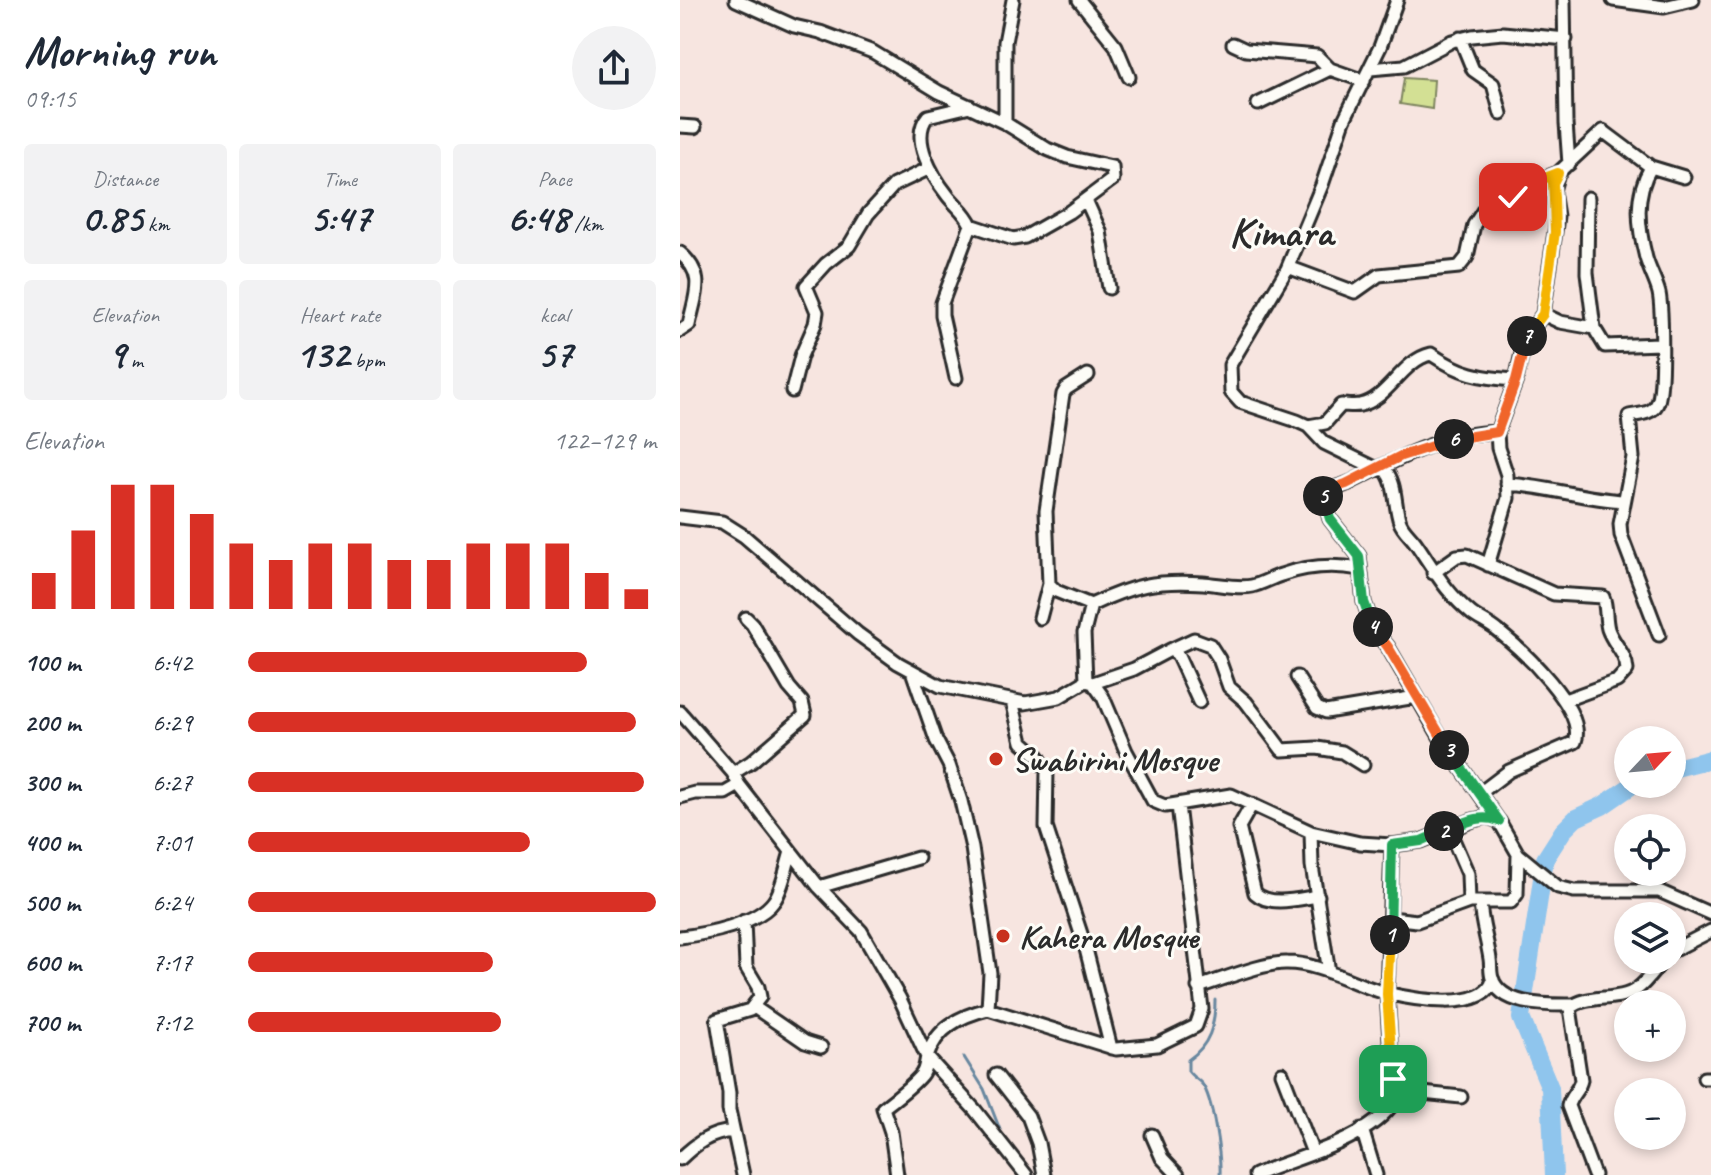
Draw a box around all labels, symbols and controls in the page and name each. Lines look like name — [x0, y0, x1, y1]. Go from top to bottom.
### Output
text: Morning run — [24, 24, 216, 79]
button: share — [572, 26, 656, 110]
text: 09:15 — [24, 82, 76, 115]
pin — [1479, 163, 1547, 231]
text: Distance — [93, 165, 158, 193]
text: Time — [323, 165, 357, 193]
text: Pace — [538, 165, 572, 193]
icon: check — [1491, 175, 1535, 219]
text: 0.85 — [81, 193, 143, 243]
text: 5:47 — [309, 193, 371, 243]
text: 6:48 — [506, 193, 569, 243]
district label: Kimara — [1229, 206, 1336, 259]
text: km — [143, 210, 169, 238]
text: /km — [569, 210, 603, 238]
text: Elevation — [91, 301, 159, 329]
text: Heart rate — [300, 301, 380, 329]
text: kcal — [540, 301, 569, 329]
pin: 7 — [1507, 316, 1547, 356]
text: 7 — [1522, 322, 1532, 350]
text: 9 — [108, 329, 125, 379]
text: 132 — [295, 329, 349, 379]
text: 57 — [537, 329, 572, 379]
text: m — [125, 346, 143, 374]
text: bpm — [349, 346, 385, 374]
pin: 6 — [1434, 419, 1474, 459]
text: Elevation — [24, 424, 104, 457]
text: 122–129 m — [553, 424, 656, 457]
text: 6 — [1449, 425, 1459, 453]
pin: 5 — [1303, 476, 1343, 516]
text: 5 — [1318, 482, 1328, 510]
pin: 4 — [1353, 607, 1393, 647]
text: 4 — [1368, 613, 1378, 641]
text: 100 m — [24, 646, 80, 679]
text: 6:42 — [152, 646, 192, 679]
text: 200 m — [24, 706, 80, 739]
text: 6:29 — [152, 706, 192, 739]
north arrow — [1614, 726, 1686, 798]
map controls — [1614, 726, 1686, 1150]
pin: 3 — [1429, 730, 1469, 770]
text: 3 — [1444, 736, 1454, 764]
place label: Swabirini Mosque — [1012, 738, 1221, 781]
marker: Swabirini Mosque — [987, 750, 1005, 768]
text: 300 m — [24, 766, 80, 799]
text: 6:27 — [152, 766, 192, 799]
pin: 2 — [1424, 811, 1464, 851]
button: locate — [1614, 814, 1686, 886]
text: 2 — [1439, 817, 1449, 845]
text: 400 m — [24, 826, 80, 859]
text: 7:01 — [152, 826, 192, 859]
text: 500 m — [24, 886, 80, 919]
text: 6:24 — [152, 886, 192, 919]
button: layers — [1614, 902, 1686, 974]
place label: Kahera Mosque — [1019, 915, 1201, 958]
pin: 1 — [1370, 915, 1410, 955]
text: 1 — [1385, 921, 1395, 949]
marker: Kahera Mosque — [994, 927, 1012, 945]
text: 600 m — [24, 946, 81, 979]
text: 7:17 — [152, 946, 192, 979]
button: + — [1614, 990, 1686, 1062]
text: 700 m — [24, 1006, 80, 1039]
text: 7:12 — [152, 1006, 192, 1039]
pin — [1359, 1045, 1427, 1113]
icon: arrive — [1371, 1057, 1415, 1101]
button: − — [1614, 1078, 1686, 1150]

